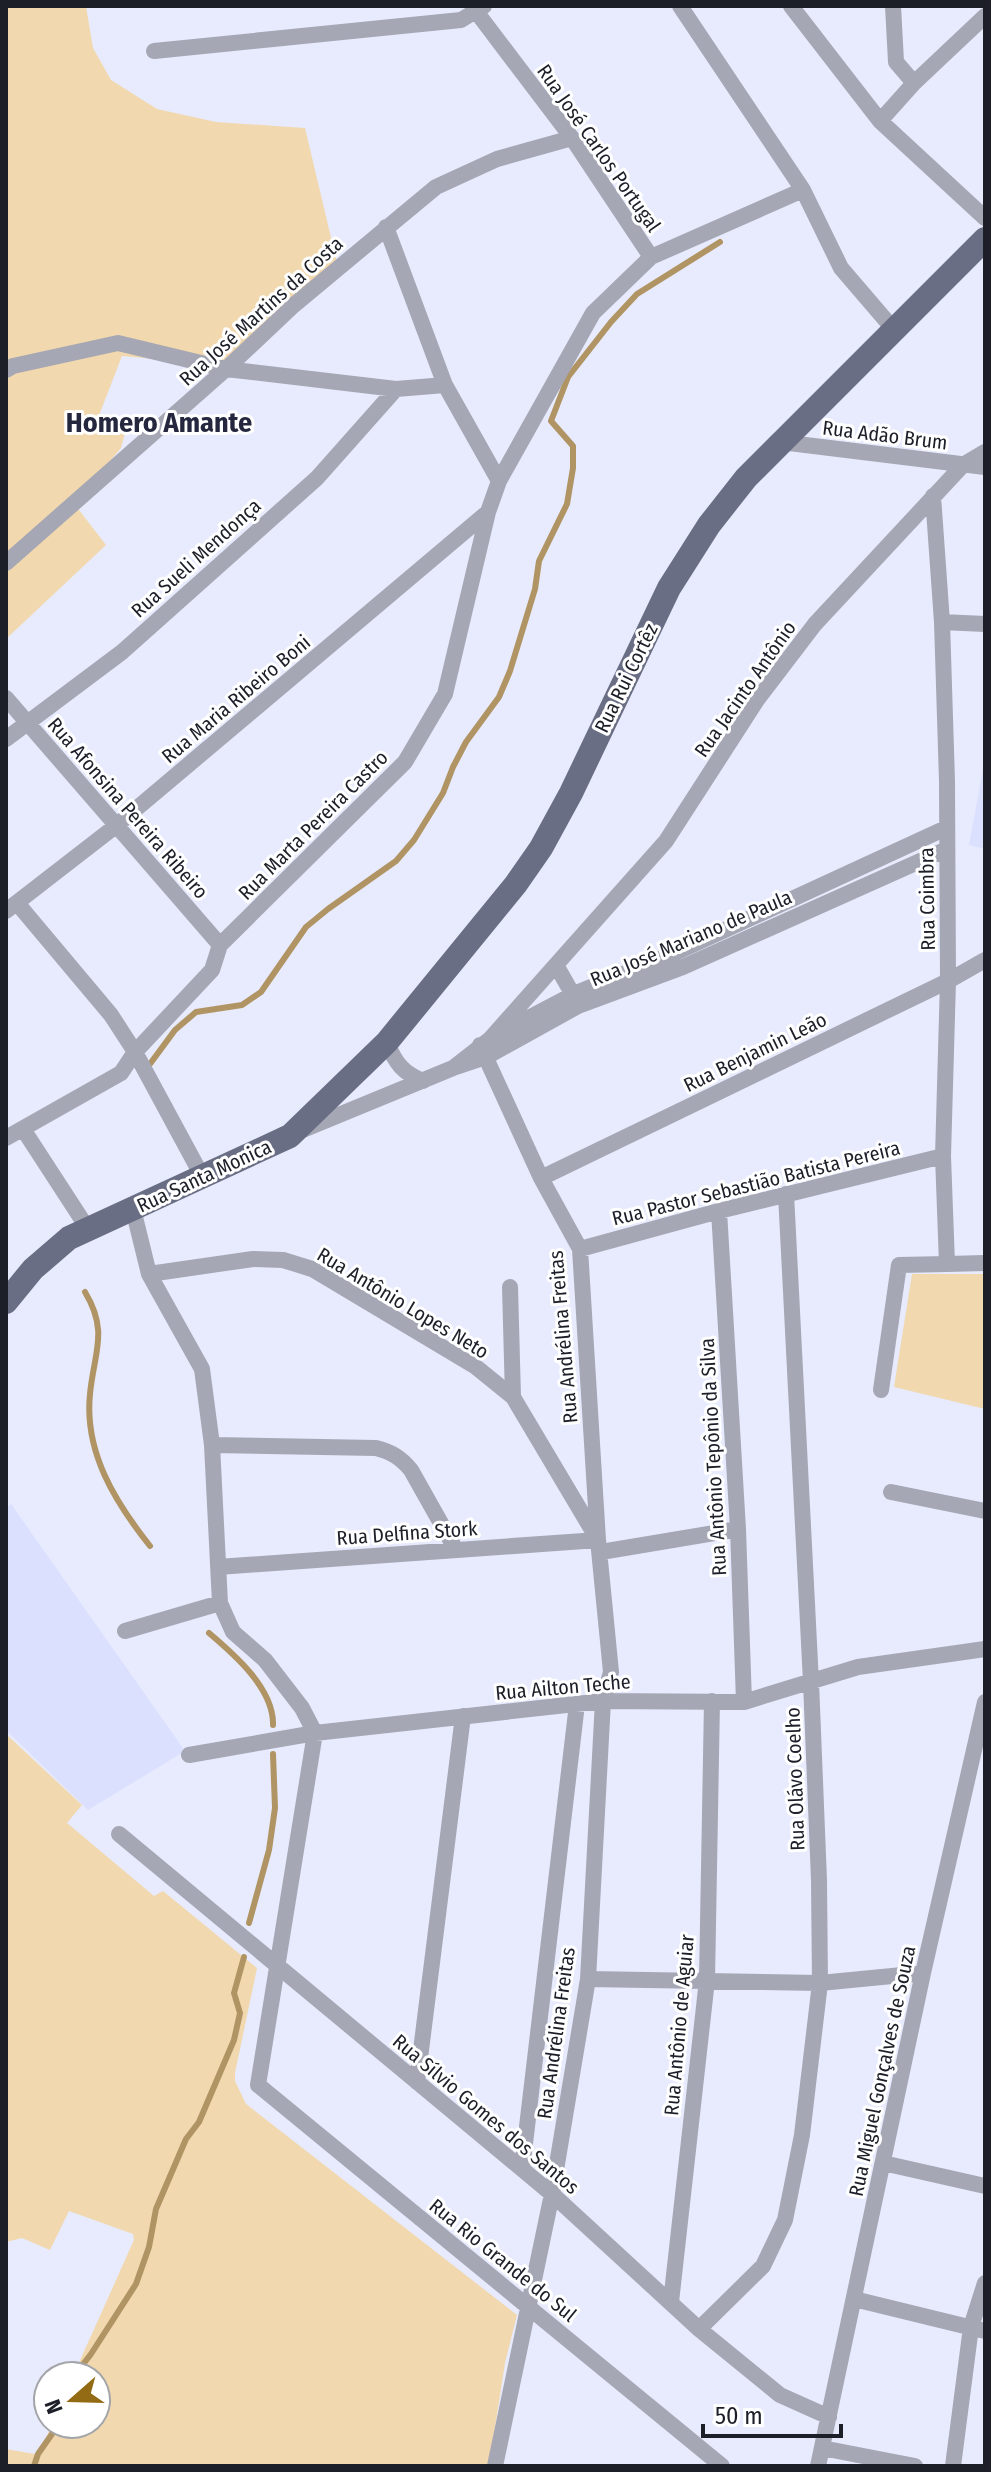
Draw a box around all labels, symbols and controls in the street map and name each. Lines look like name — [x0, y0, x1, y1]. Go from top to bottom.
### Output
street label: Rua José Carlos Portugal — [532, 60, 666, 236]
street label: Rua José Martins da Costa — [174, 231, 348, 391]
district label: Homero Amante — [66, 406, 252, 439]
street label: Rua Adão Brum — [821, 415, 949, 455]
street label: Rua Sueli Mendonça — [126, 494, 266, 622]
street label: Rua Jacinto Antônio — [689, 616, 801, 762]
street label: Rua Rui Cortêz — [589, 620, 663, 736]
street label: Rua Maria Ribeiro Boni — [157, 630, 315, 768]
street label: Rua Afonsina Pereira Ribeiro — [43, 712, 213, 904]
street label: Rua Marta Pereira Castro — [233, 745, 393, 905]
street label: Rua Coimbra — [914, 847, 940, 951]
street label: Rua José Mariano de Paula — [587, 885, 795, 991]
street label: Rua Benjamin Leão — [680, 1007, 830, 1097]
street label: Rua Santa Monica — [133, 1134, 275, 1218]
street label: Rua Pastor Sebastião Batista Pereira — [610, 1136, 902, 1230]
street label: Rua Antônio Lopes Neto — [313, 1242, 493, 1364]
street label: Rua Andrélina Freitas — [543, 1250, 583, 1424]
street label: Rua Antônio Tepônio da Silva — [695, 1337, 731, 1577]
street label: Rua Delfina Stork — [336, 1516, 479, 1550]
street label: Rua Ailton Teche — [494, 1669, 632, 1705]
street label: Rua Olávo Coelho — [781, 1707, 809, 1851]
street label: Rua Antônio de Aguiar — [659, 1933, 699, 2117]
street label: Rua Miguel Gonçalves de Souza — [844, 1943, 920, 2199]
street label: Rua Andrélina Freitas — [532, 1946, 580, 2120]
street label: Rua Sílvio Gomes dos Santos — [388, 2029, 584, 2199]
street label: Rua Rio Grande do Sul — [425, 2193, 581, 2327]
north arrow — [32, 2360, 112, 2440]
scale bar — [703, 2388, 841, 2438]
text: N — [39, 2396, 69, 2417]
text: 50 m — [715, 2402, 763, 2430]

